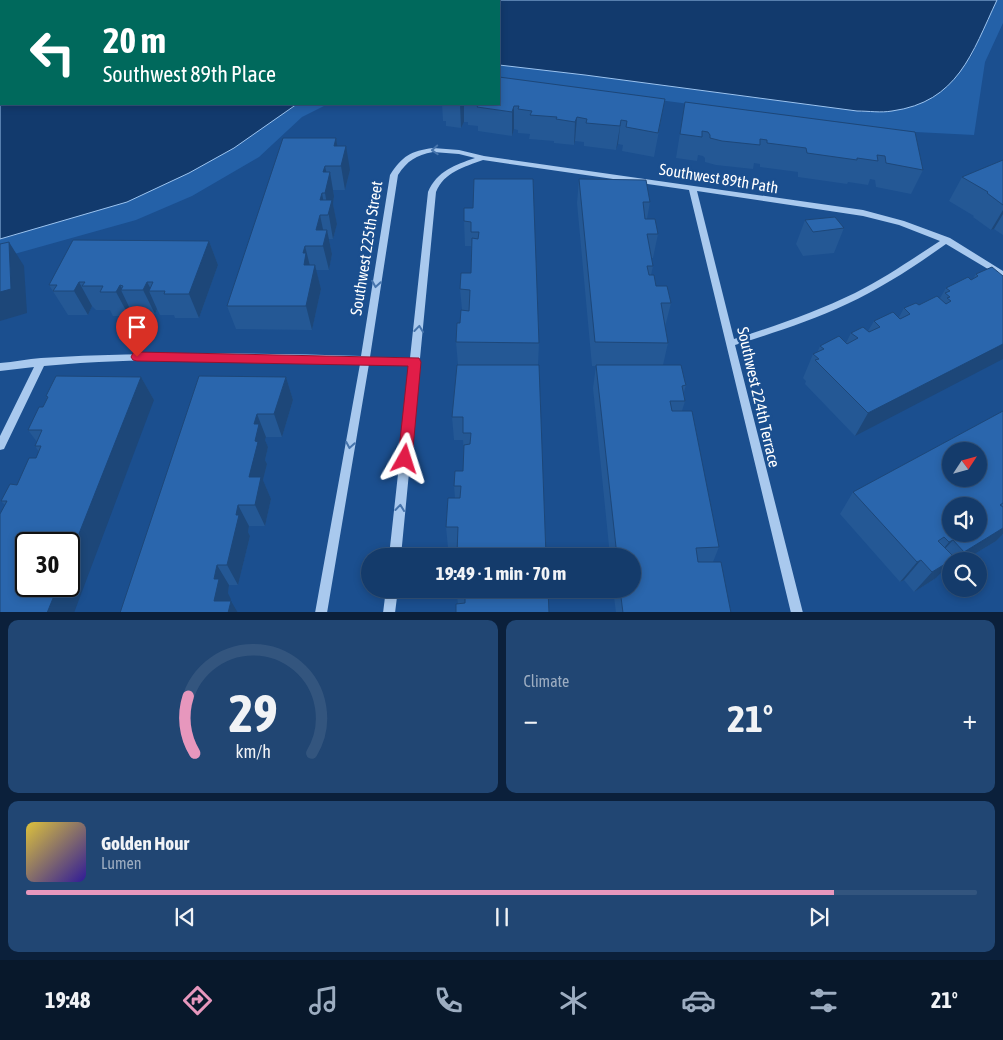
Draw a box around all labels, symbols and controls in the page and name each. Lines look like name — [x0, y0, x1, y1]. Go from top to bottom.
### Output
icon: left — [20, 20, 85, 85]
text: 20 m — [103, 20, 166, 60]
text: Southwest 89th Place — [103, 61, 276, 87]
one-way arrow — [431, 145, 439, 156]
street label: Southwest 89th Path — [658, 160, 780, 196]
street label: Southwest 225th Street — [346, 179, 386, 316]
one-way arrow — [372, 280, 382, 289]
pin — [116, 306, 158, 357]
icon: arrive — [123, 313, 151, 341]
one-way arrow — [413, 324, 424, 332]
street label: Southwest 224th Terrace — [734, 325, 784, 469]
position arrow — [378, 432, 430, 484]
one-way arrow — [346, 440, 356, 449]
north arrow — [942, 442, 988, 488]
map controls — [942, 442, 987, 597]
button: sound — [942, 497, 987, 542]
one-way arrow — [394, 503, 405, 511]
speed limit sign: 30 — [15, 532, 80, 597]
button: search — [942, 552, 987, 597]
text: 19:49 · 1 min · 70 m — [436, 562, 566, 584]
text: Climate — [524, 672, 569, 690]
text: 29 — [228, 683, 277, 743]
text: 21° — [727, 697, 773, 740]
text: − — [524, 703, 538, 735]
text: + — [962, 703, 977, 735]
text: km/h — [235, 741, 270, 762]
text: Golden Hour — [101, 832, 189, 854]
text: Lumen — [101, 854, 141, 872]
icon: previous — [171, 903, 199, 931]
icon: pause — [488, 903, 516, 931]
icon: next — [805, 903, 833, 931]
icon: directions — [180, 983, 215, 1018]
icon: music — [306, 983, 341, 1018]
icon: phone — [431, 983, 466, 1018]
icon: climate — [556, 983, 591, 1018]
icon: car — [681, 983, 716, 1018]
icon: filters — [806, 983, 841, 1018]
text: 19:48 — [45, 987, 90, 1013]
text: 21° — [931, 987, 958, 1013]

